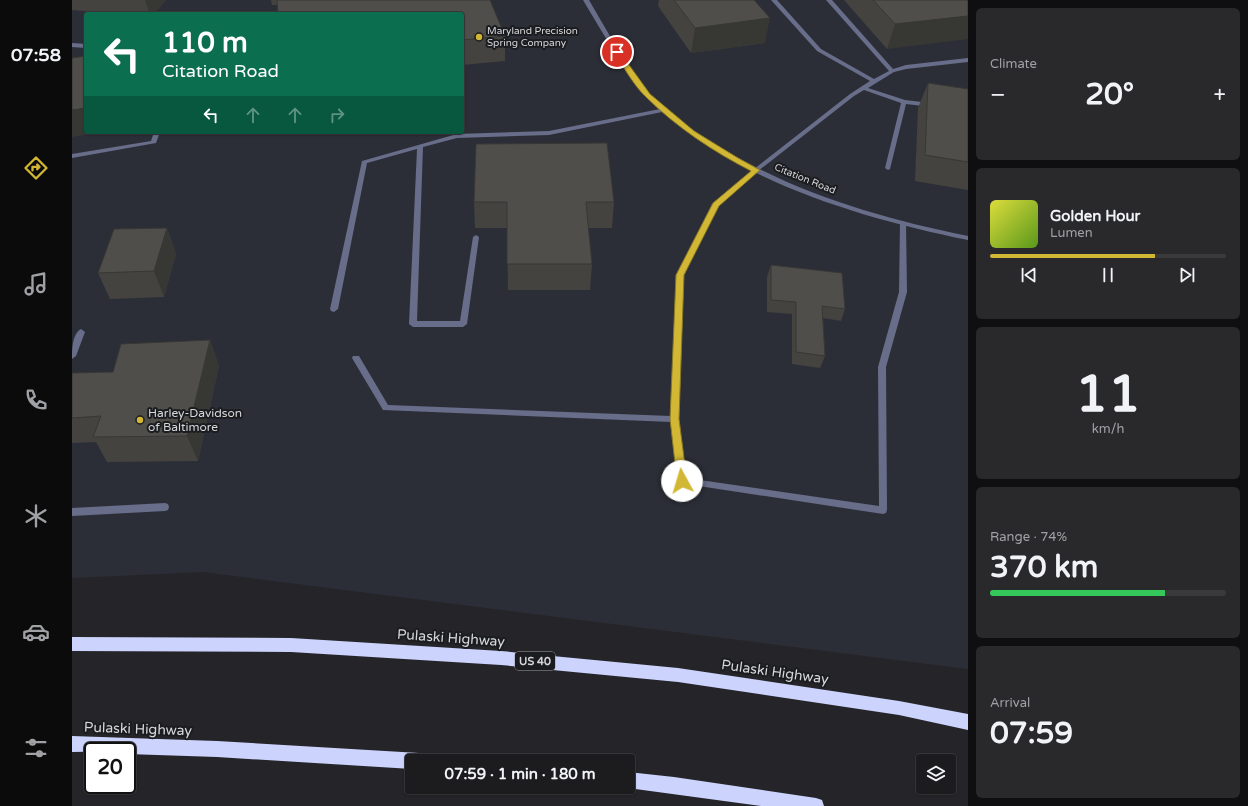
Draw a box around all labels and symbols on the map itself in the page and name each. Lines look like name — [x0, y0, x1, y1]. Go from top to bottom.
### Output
place label: Maryland Precision Spring Company — [487, 25, 578, 49]
marker: Maryland Precision Spring Company — [474, 32, 484, 42]
pin — [600, 35, 634, 69]
street label: Citation Road — [773, 161, 837, 197]
place label: Harley-Davidson of Baltimore — [148, 406, 242, 434]
marker: Harley-Davidson of Baltimore — [135, 415, 145, 425]
position arrow — [661, 460, 703, 502]
street label: Pulaski Highway — [396, 626, 506, 650]
road number: US 40 — [515, 652, 555, 670]
street label: Pulaski Highway — [720, 656, 830, 688]
street label: Pulaski Highway — [84, 719, 193, 739]
speed limit sign: 20 — [84, 742, 136, 794]

